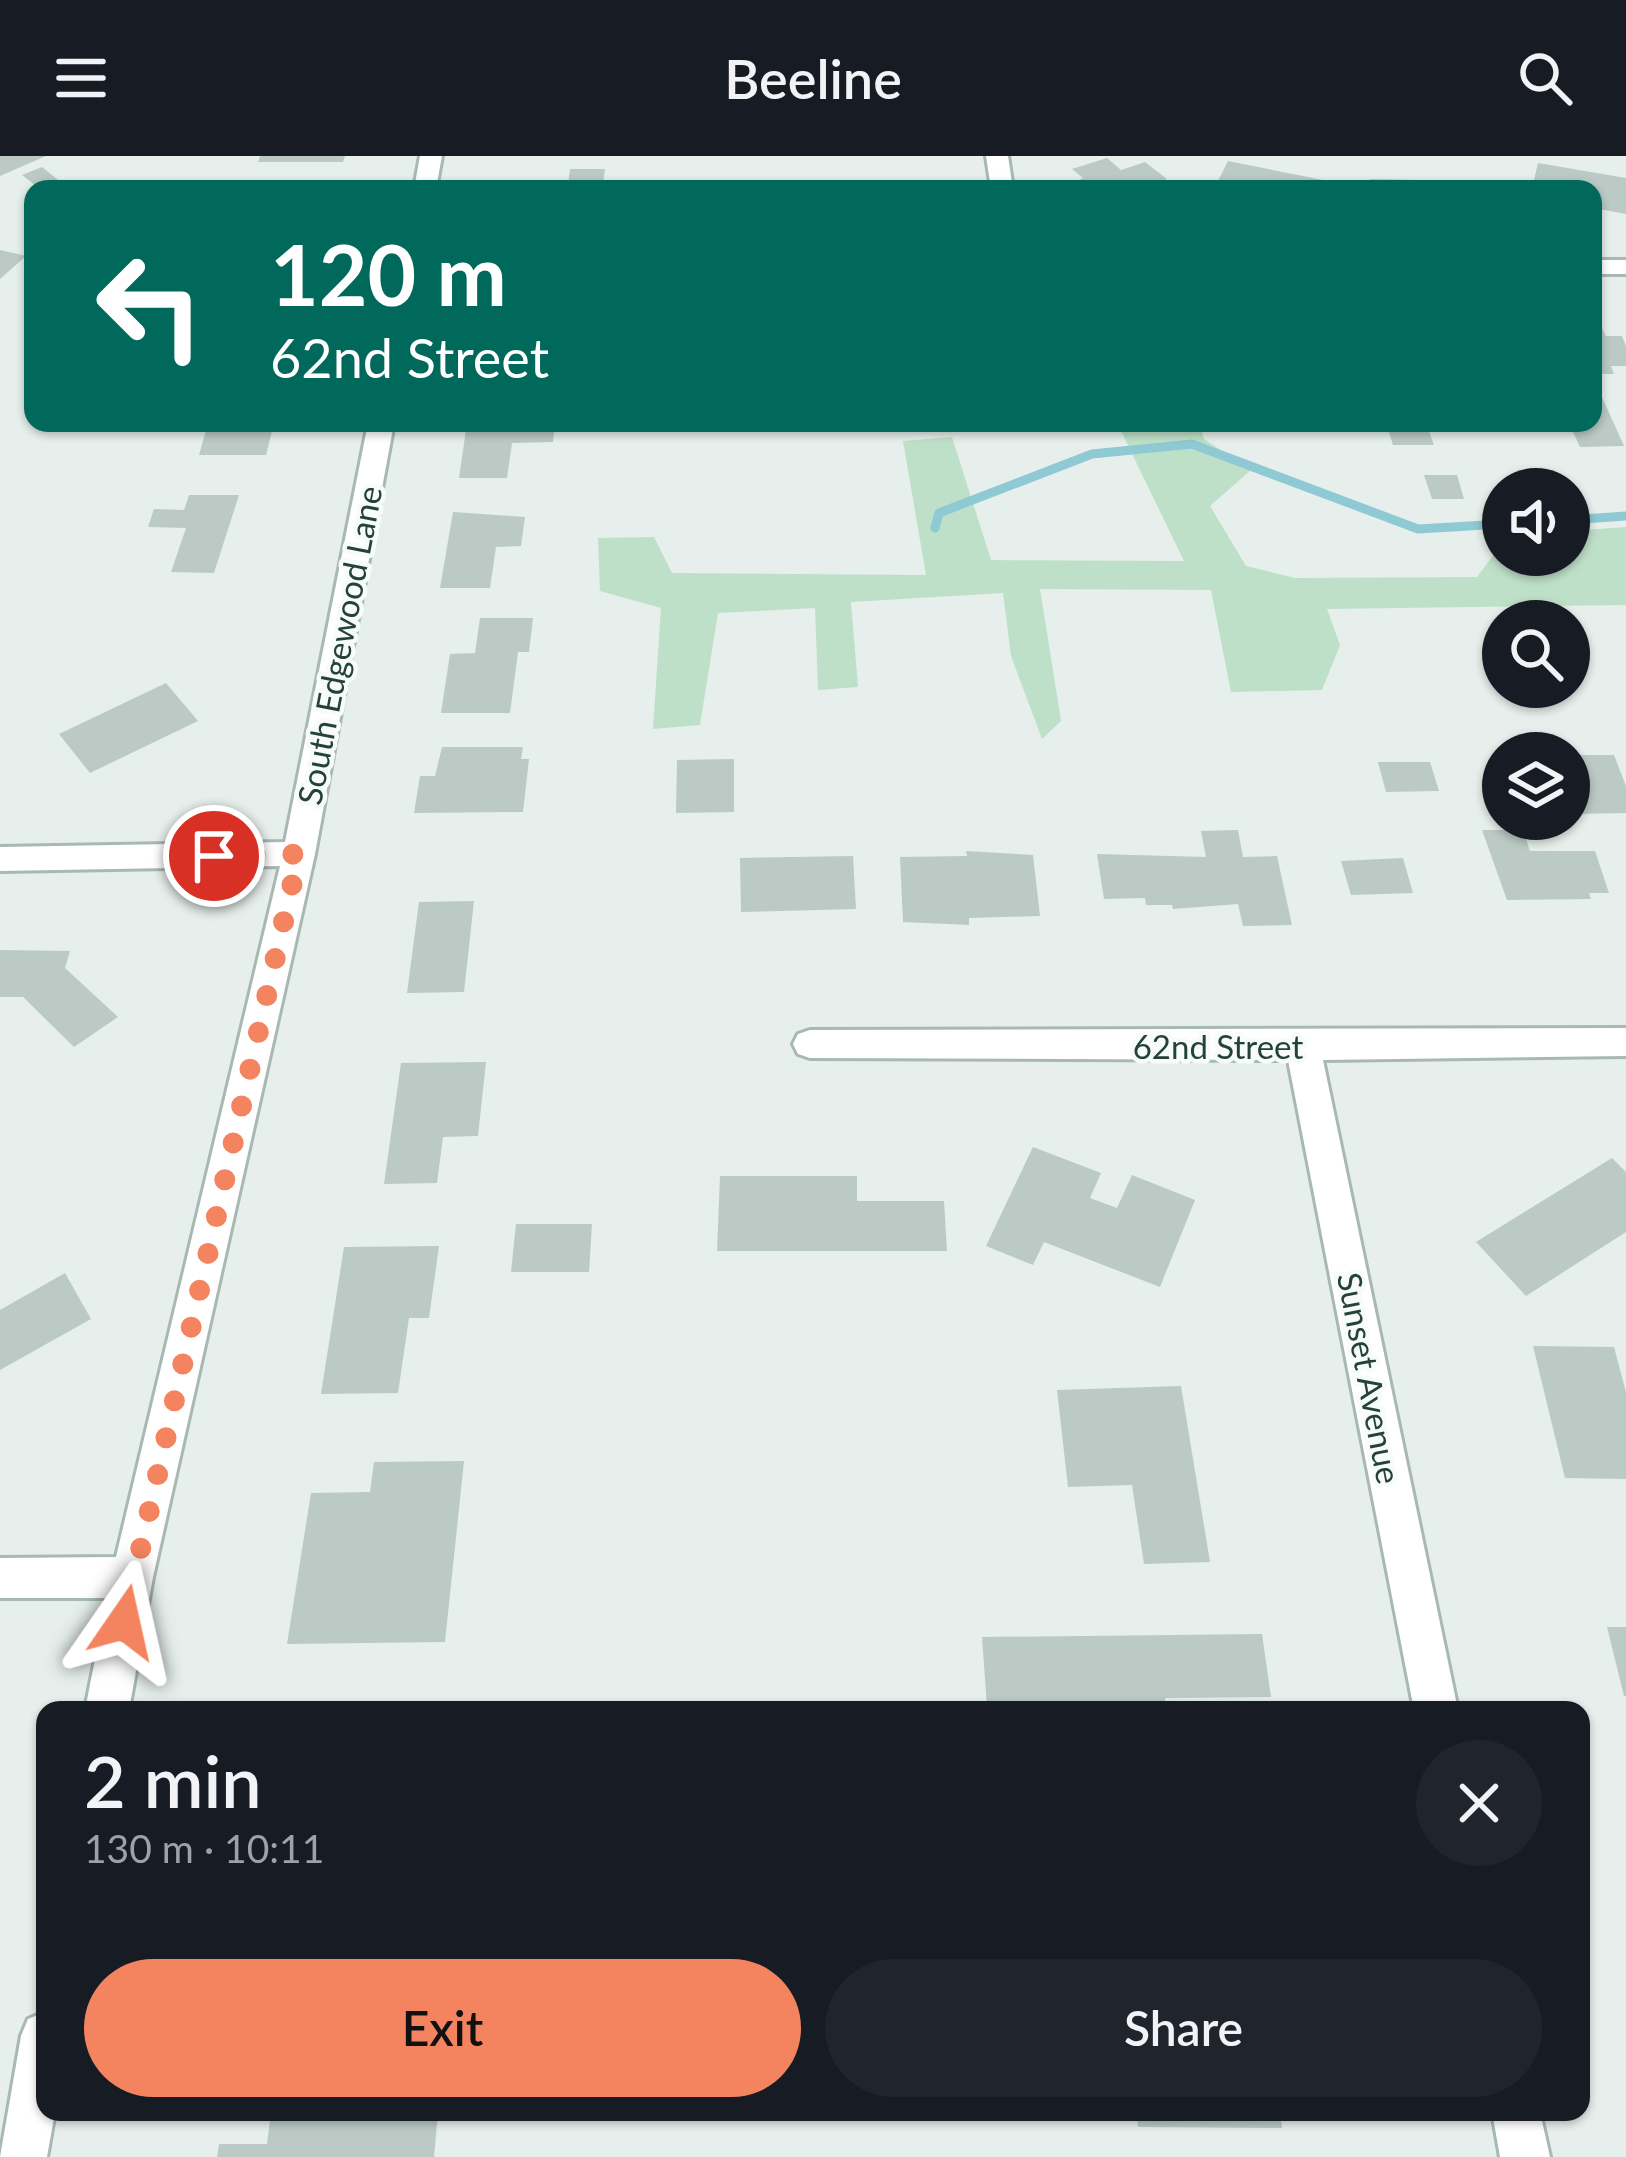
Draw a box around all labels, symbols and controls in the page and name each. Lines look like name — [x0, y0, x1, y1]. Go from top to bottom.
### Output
icon: menu — [48, 45, 114, 111]
icon: search — [1512, 45, 1578, 111]
text: Beeline — [724, 46, 902, 111]
text: 120 m — [270, 223, 507, 324]
icon: left — [72, 228, 228, 384]
text: 62nd Street — [270, 325, 549, 390]
map controls — [1482, 468, 1590, 840]
button: sound — [1482, 468, 1590, 576]
street label: South Edgewood Lane — [288, 482, 390, 808]
button: search — [1482, 600, 1590, 708]
button: layers — [1482, 732, 1590, 840]
pin — [163, 805, 265, 907]
icon: arrive — [181, 823, 247, 889]
street label: 62nd Street — [1133, 1026, 1303, 1066]
street label: Sunset Avenue — [1330, 1269, 1410, 1487]
position arrow — [61, 1559, 187, 1685]
text: 2 min — [84, 1737, 262, 1823]
button: close — [1416, 1740, 1542, 1866]
text: 130 m · 10:11 — [84, 1825, 324, 1871]
button: Exit — [84, 1959, 801, 2097]
button: Share — [825, 1959, 1542, 2097]

